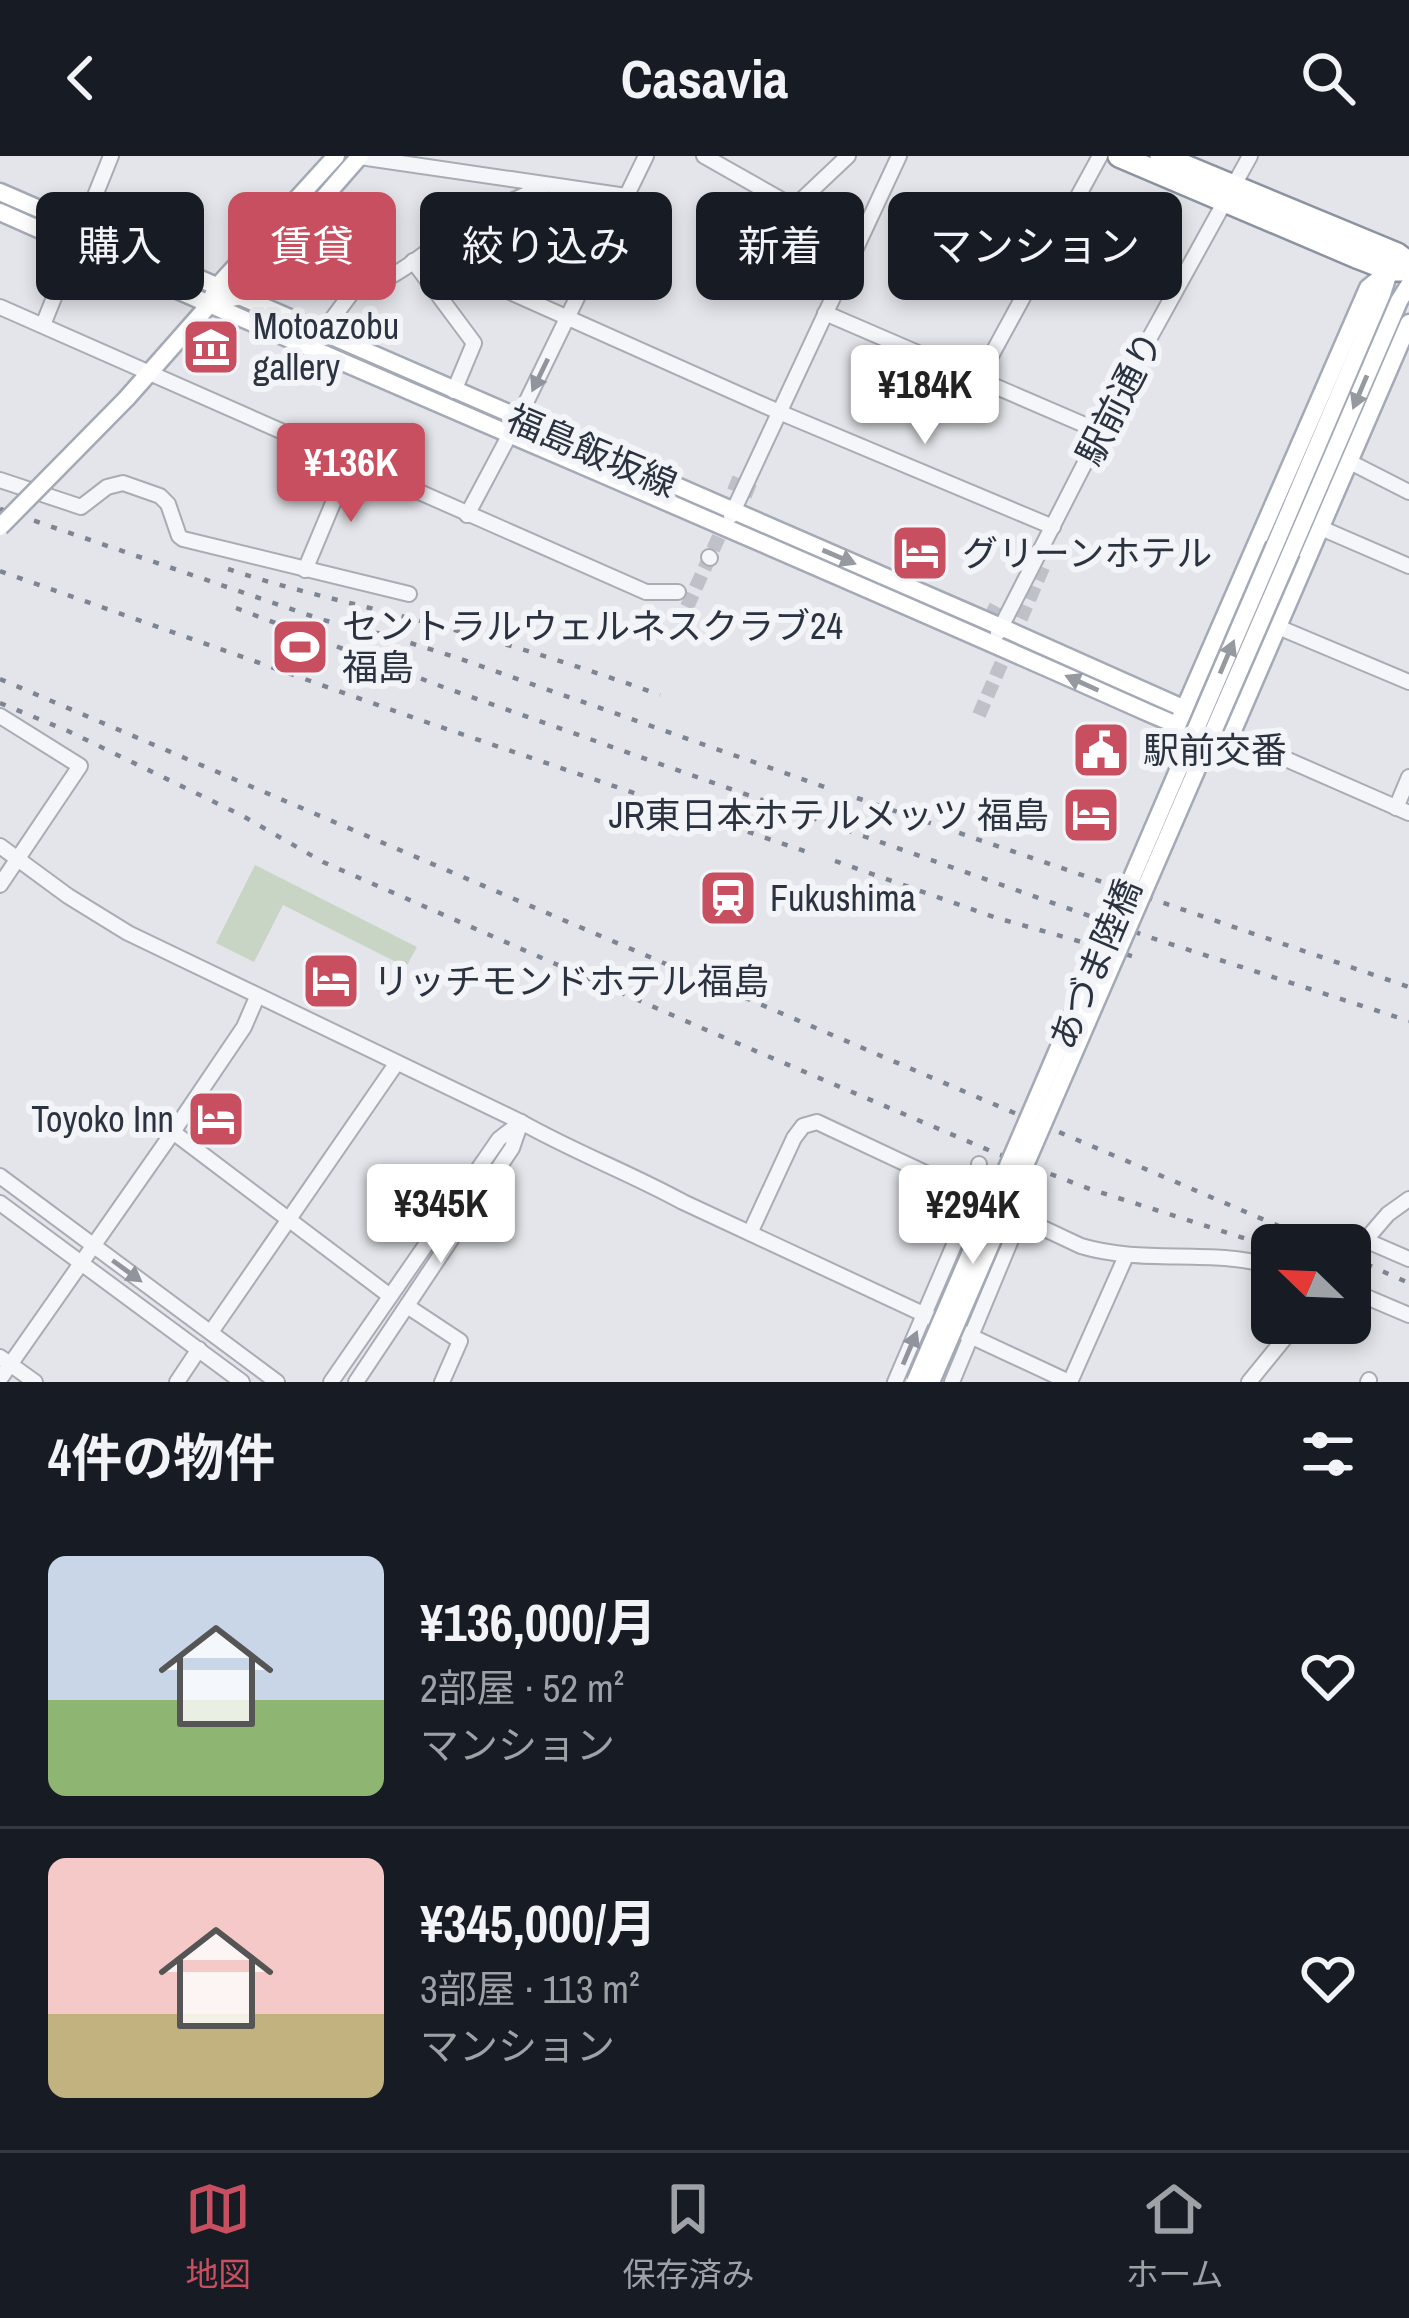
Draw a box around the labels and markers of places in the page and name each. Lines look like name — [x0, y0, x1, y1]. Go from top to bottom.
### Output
place label: Motoazobu gallery — [253, 302, 399, 391]
museum icon: Motoazobu gallery — [180, 316, 242, 378]
pin: ¥184K — [841, 345, 1009, 447]
pin: ¥136K — [267, 423, 435, 525]
hotel icon: グリーンホテル — [889, 522, 951, 584]
place label: グリーンホテル — [962, 529, 1212, 577]
place label: セントラルウェルネスクラブ24 福島 — [342, 602, 843, 691]
sports icon: セントラルウェルネスクラブ24 福島 — [269, 616, 331, 678]
public building icon: 駅前交番 — [1070, 719, 1132, 781]
place label: 駅前交番 — [1143, 726, 1287, 774]
hotel icon: JR東日本ホテルメッツ 福島 — [1060, 784, 1122, 846]
place label: JR東日本ホテルメッツ 福島 — [609, 791, 1049, 839]
station icon: Fukushima — [697, 867, 759, 929]
place label: Fukushima — [770, 874, 916, 922]
hotel icon: リッチモンドホテル福島 — [300, 950, 362, 1012]
place label: リッチモンドホテル福島 — [373, 957, 769, 1005]
hotel icon: Toyoko Inn — [185, 1088, 247, 1150]
place label: Toyoko Inn — [31, 1095, 174, 1143]
pin: ¥345K — [357, 1164, 525, 1266]
pin: ¥294K — [889, 1165, 1057, 1267]

